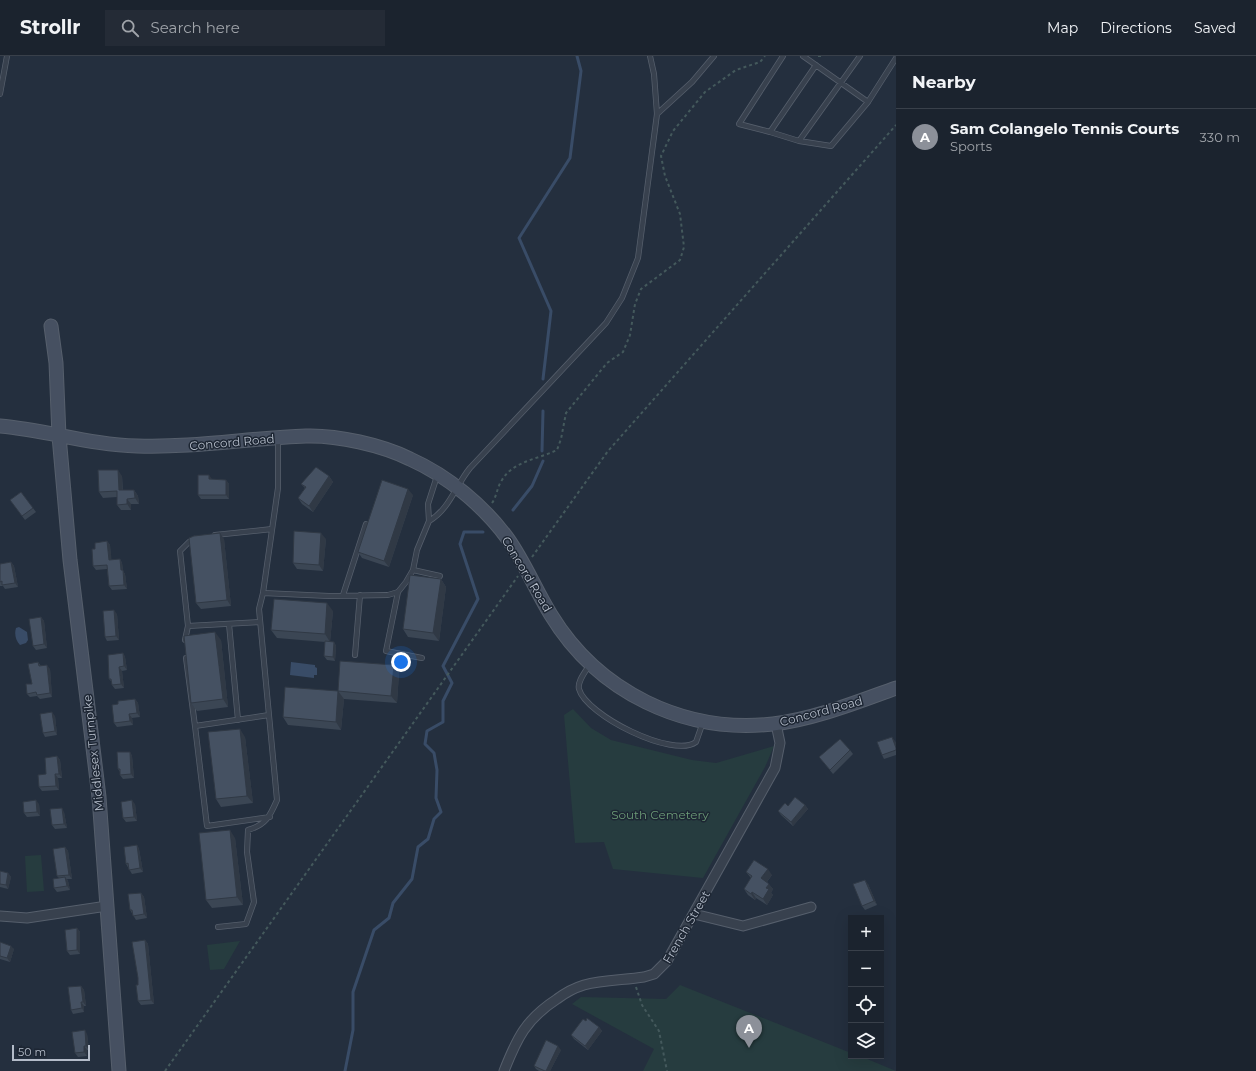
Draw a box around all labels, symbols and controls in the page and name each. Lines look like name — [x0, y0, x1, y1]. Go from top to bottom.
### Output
search box — [105, 10, 385, 46]
text: Strollr — [20, 16, 81, 39]
icon: search — [119, 17, 141, 39]
text: Search here — [151, 18, 240, 37]
text: Map — [1047, 19, 1078, 37]
text: Directions — [1100, 19, 1172, 37]
text: Saved — [1194, 19, 1236, 37]
text: Nearby — [912, 72, 976, 92]
text: Sam Colangelo Tennis Courts — [950, 119, 1179, 138]
text: A — [920, 129, 930, 145]
text: 330 m — [1200, 129, 1240, 145]
text: Sports — [950, 138, 992, 154]
street label: Concord Road — [189, 431, 275, 453]
street label: Concord Road — [499, 534, 555, 614]
your location — [391, 652, 411, 672]
street label: Concord Road — [778, 693, 864, 729]
street label: Middlesex Turnpike — [79, 694, 107, 812]
park label: South Cemetery — [611, 807, 709, 822]
street label: French Street — [659, 888, 713, 966]
map controls — [848, 915, 884, 1059]
button: + — [848, 915, 884, 951]
button: − — [848, 951, 884, 987]
button: locate — [848, 987, 884, 1023]
pin: A — [736, 1015, 762, 1048]
button: layers — [848, 1023, 884, 1059]
scale bar — [12, 1043, 90, 1062]
text: 50 m — [18, 1045, 46, 1059]

